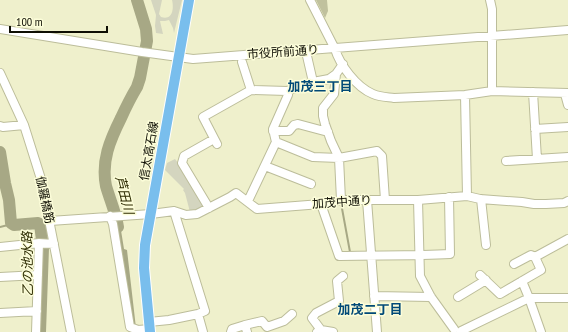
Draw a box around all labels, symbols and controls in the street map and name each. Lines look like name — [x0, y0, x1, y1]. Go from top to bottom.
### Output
scale bar — [10, 8, 107, 34]
text: 100 m — [16, 14, 43, 29]
street label: 市役所前通り — [247, 42, 319, 61]
district label: 加茂三丁目 — [287, 78, 353, 95]
street label: 信太高石線 — [136, 120, 161, 182]
water label: 芦田川 — [112, 174, 138, 218]
street label: 伽羅橋筋 — [33, 175, 58, 225]
street label: 加茂中通り — [312, 192, 372, 211]
water label: 乙の池水路 — [18, 230, 37, 297]
district label: 加茂二丁目 — [337, 301, 403, 318]

